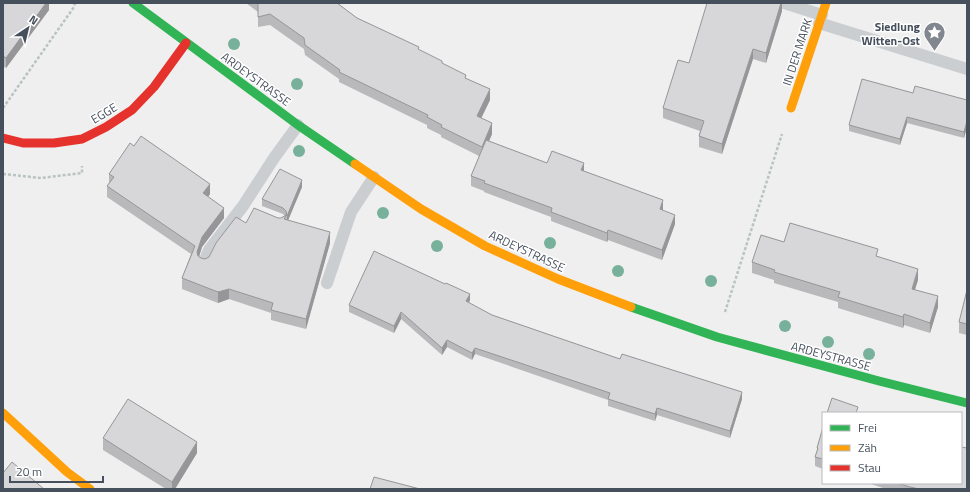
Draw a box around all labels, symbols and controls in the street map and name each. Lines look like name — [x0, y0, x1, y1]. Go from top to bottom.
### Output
north arrow — [8, 8, 48, 48]
text: N — [26, 11, 41, 29]
street label: IN DER MARK — [777, 16, 817, 88]
place label: Siedlung Witten-Ost — [861, 17, 921, 50]
place icon: Siedlung Witten-Ost — [922, 20, 948, 53]
street label: ARDEYSTRASSE — [217, 47, 295, 111]
street label: EGGE — [87, 97, 121, 128]
street label: ARDEYSTRASSE — [486, 225, 569, 277]
street label: ARDEYSTRASSE — [789, 336, 873, 376]
legend — [822, 412, 962, 484]
text: Frei — [858, 418, 877, 437]
text: Zäh — [858, 438, 877, 457]
scale bar — [10, 458, 103, 484]
text: Stau — [858, 458, 881, 477]
text: 20 m — [16, 462, 42, 481]

